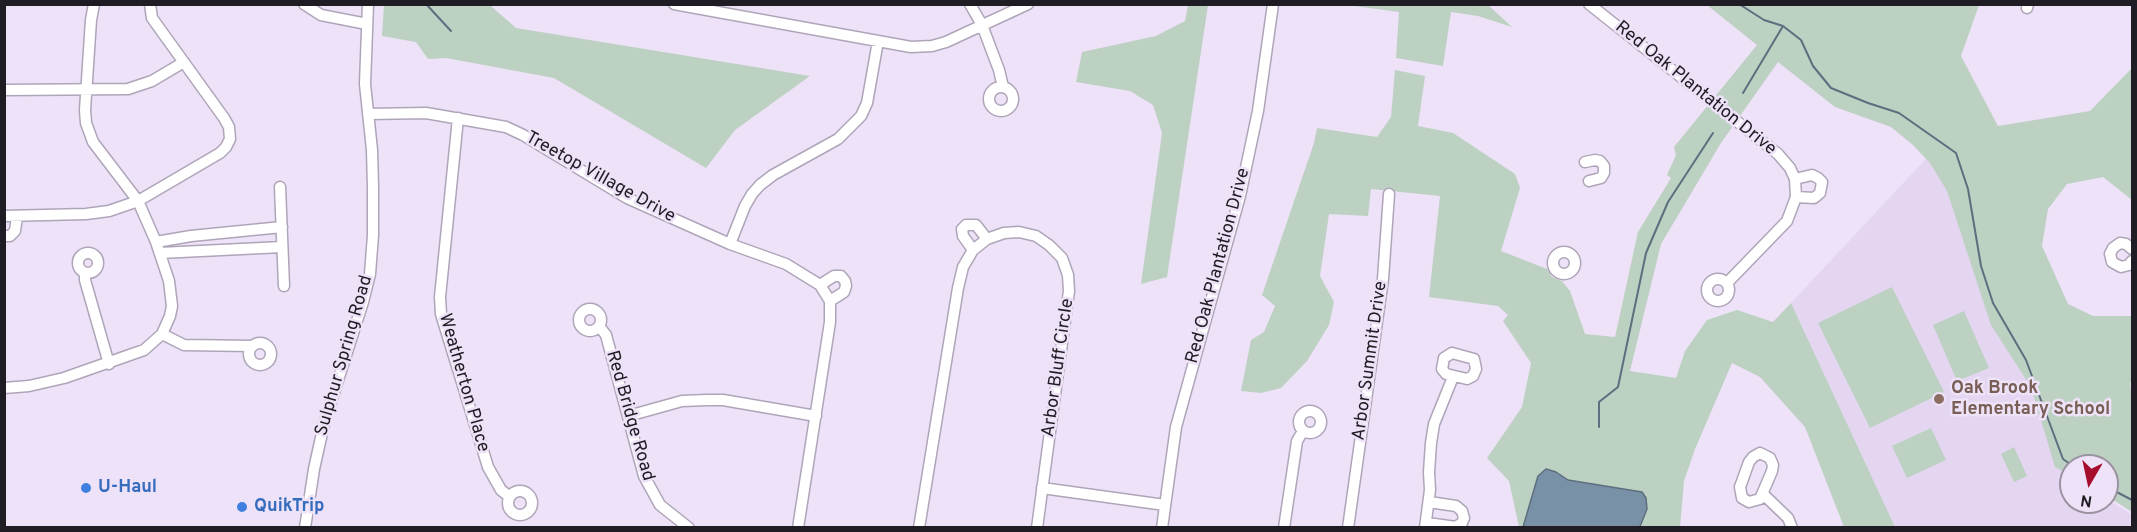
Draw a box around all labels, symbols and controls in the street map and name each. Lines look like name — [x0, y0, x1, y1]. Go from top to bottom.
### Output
street label: Red Oak Plantation Drive — [1610, 17, 1780, 161]
street label: Treetop Village Drive — [521, 128, 679, 228]
street label: Red Oak Plantation Drive — [1183, 166, 1255, 366]
street label: Sulphur Spring Road — [312, 273, 378, 439]
street label: Arbor Summit Drive — [1349, 280, 1393, 442]
street label: Arbor Bluff Circle — [1039, 297, 1079, 439]
street label: Weatherton Place — [433, 311, 493, 455]
street label: Red Bridge Road — [600, 348, 658, 484]
place label: Oak Brook Elementary School — [1951, 378, 2110, 420]
marker: Oak Brook Elementary School — [1932, 392, 1946, 406]
north arrow — [2059, 454, 2119, 514]
place label: U-Haul — [98, 477, 157, 499]
marker: U-Haul — [79, 481, 93, 495]
text: N — [2079, 489, 2094, 511]
place label: QuikTrip — [254, 496, 324, 518]
marker: QuikTrip — [235, 500, 249, 514]

